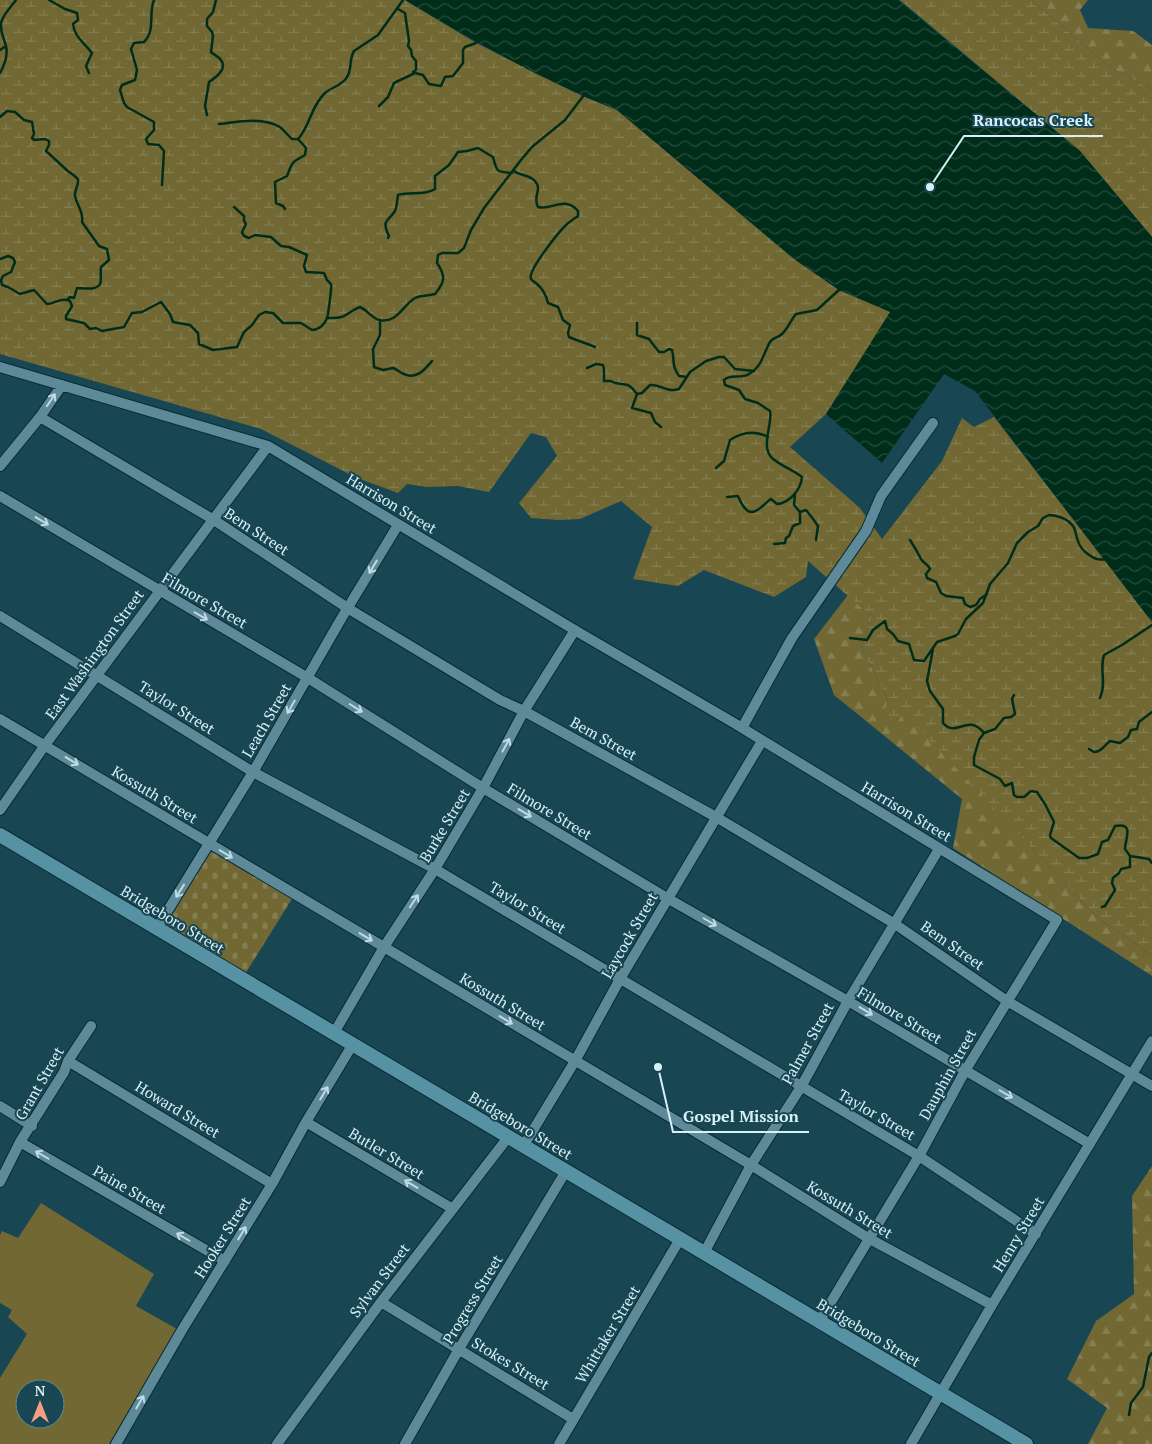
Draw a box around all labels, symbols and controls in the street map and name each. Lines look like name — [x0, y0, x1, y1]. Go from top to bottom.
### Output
callout: Rancocas Creek — [964, 105, 1103, 136]
text: Rancocas Creek — [973, 109, 1093, 131]
one-way arrow — [46, 394, 56, 408]
street label: Harrison Street — [343, 468, 441, 538]
street label: Bem Street — [221, 503, 294, 560]
one-way arrow — [34, 516, 48, 526]
one-way arrow — [368, 559, 378, 573]
street label: Filmore Street — [159, 567, 252, 633]
street label: East Washington Street — [40, 585, 148, 723]
one-way arrow — [194, 611, 208, 621]
street label: Taylor Street — [135, 676, 219, 739]
street label: Leach Street — [237, 679, 296, 761]
one-way arrow — [286, 699, 296, 714]
one-way arrow — [348, 703, 362, 713]
street label: Bem Street — [567, 711, 641, 765]
one-way arrow — [502, 738, 511, 753]
one-way arrow — [65, 757, 79, 767]
street label: Kossuth Street — [108, 760, 202, 828]
street label: Harrison Street — [858, 776, 956, 846]
street label: Filmore Street — [504, 778, 596, 844]
street label: Burke Street — [414, 784, 474, 865]
one-way arrow — [517, 809, 531, 819]
one-way arrow — [219, 849, 233, 859]
street label: Taylor Street — [486, 876, 570, 938]
street label: Bridgeboro Street — [118, 880, 229, 958]
one-way arrow — [175, 884, 185, 898]
street label: Laycock Street — [596, 888, 662, 982]
one-way arrow — [409, 895, 419, 909]
street label: Bem Street — [917, 916, 989, 974]
one-way arrow — [702, 918, 716, 928]
one-way arrow — [359, 932, 373, 942]
street label: Kossuth Street — [456, 967, 550, 1035]
street label: Filmore Street — [854, 982, 946, 1048]
street label: Palmer Street — [776, 998, 838, 1088]
one-way arrow — [859, 1007, 873, 1017]
one-way arrow — [498, 1015, 512, 1025]
street label: Dauphin Street — [914, 1025, 980, 1123]
street label: Grant Street — [10, 1042, 68, 1123]
street label: Howard Street — [132, 1076, 224, 1142]
street label: Taylor Street — [835, 1084, 920, 1144]
one-way arrow — [320, 1086, 330, 1100]
street label: Bridgeboro Street — [466, 1086, 577, 1164]
one-way arrow — [998, 1090, 1012, 1100]
callout: Gospel Mission — [673, 1101, 809, 1132]
text: Gospel Mission — [683, 1105, 800, 1127]
street label: Butler Street — [345, 1123, 429, 1184]
one-way arrow — [36, 1150, 50, 1160]
street label: Paine Street — [90, 1160, 171, 1218]
street label: Kossuth Street — [803, 1175, 897, 1243]
one-way arrow — [404, 1179, 418, 1189]
street label: Hooker Street — [189, 1192, 255, 1281]
street label: Henry Street — [988, 1192, 1049, 1275]
one-way arrow — [238, 1226, 248, 1240]
one-way arrow — [177, 1231, 191, 1241]
street label: Sylvan Street — [345, 1239, 414, 1321]
street label: Progress Street — [437, 1250, 507, 1347]
street label: Whittaker Street — [570, 1281, 644, 1387]
street label: Bridgeboro Street — [814, 1293, 925, 1371]
street label: Stokes Street — [468, 1332, 554, 1394]
north arrow — [15, 1379, 65, 1429]
text: N — [35, 1381, 46, 1400]
one-way arrow — [136, 1395, 146, 1409]

